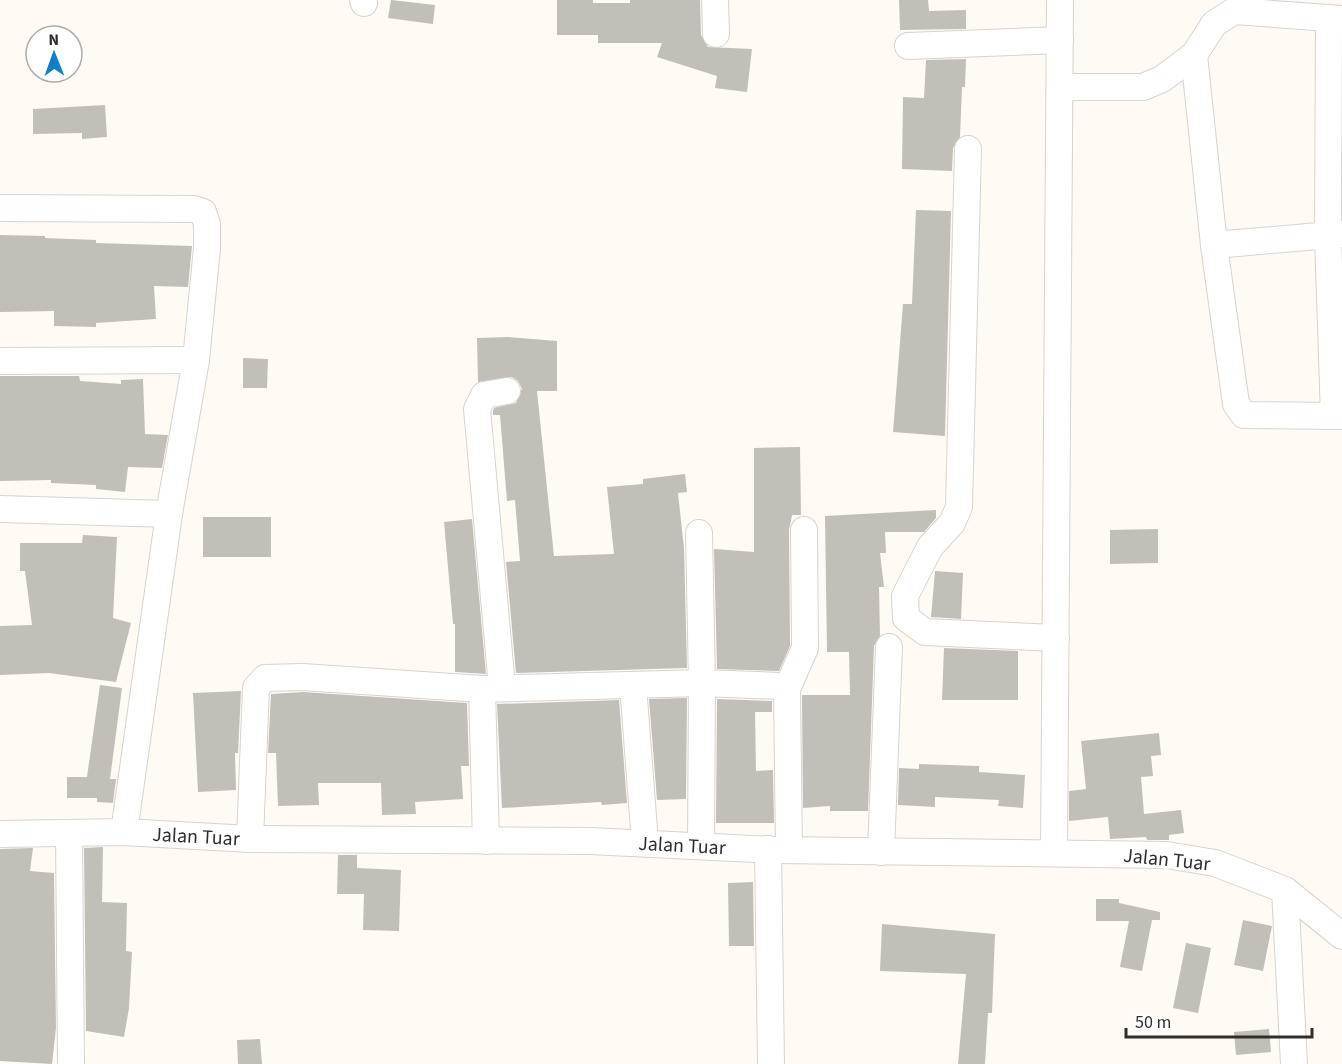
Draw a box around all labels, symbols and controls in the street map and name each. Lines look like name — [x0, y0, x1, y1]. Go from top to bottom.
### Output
north arrow — [24, 24, 84, 84]
text: N — [48, 29, 59, 51]
street label: Jalan Tuar — [152, 821, 240, 853]
street label: Jalan Tuar — [638, 830, 726, 862]
street label: Jalan Tuar — [1122, 841, 1212, 878]
scale bar — [1126, 1001, 1312, 1039]
text: 50 m — [1135, 1010, 1171, 1035]

